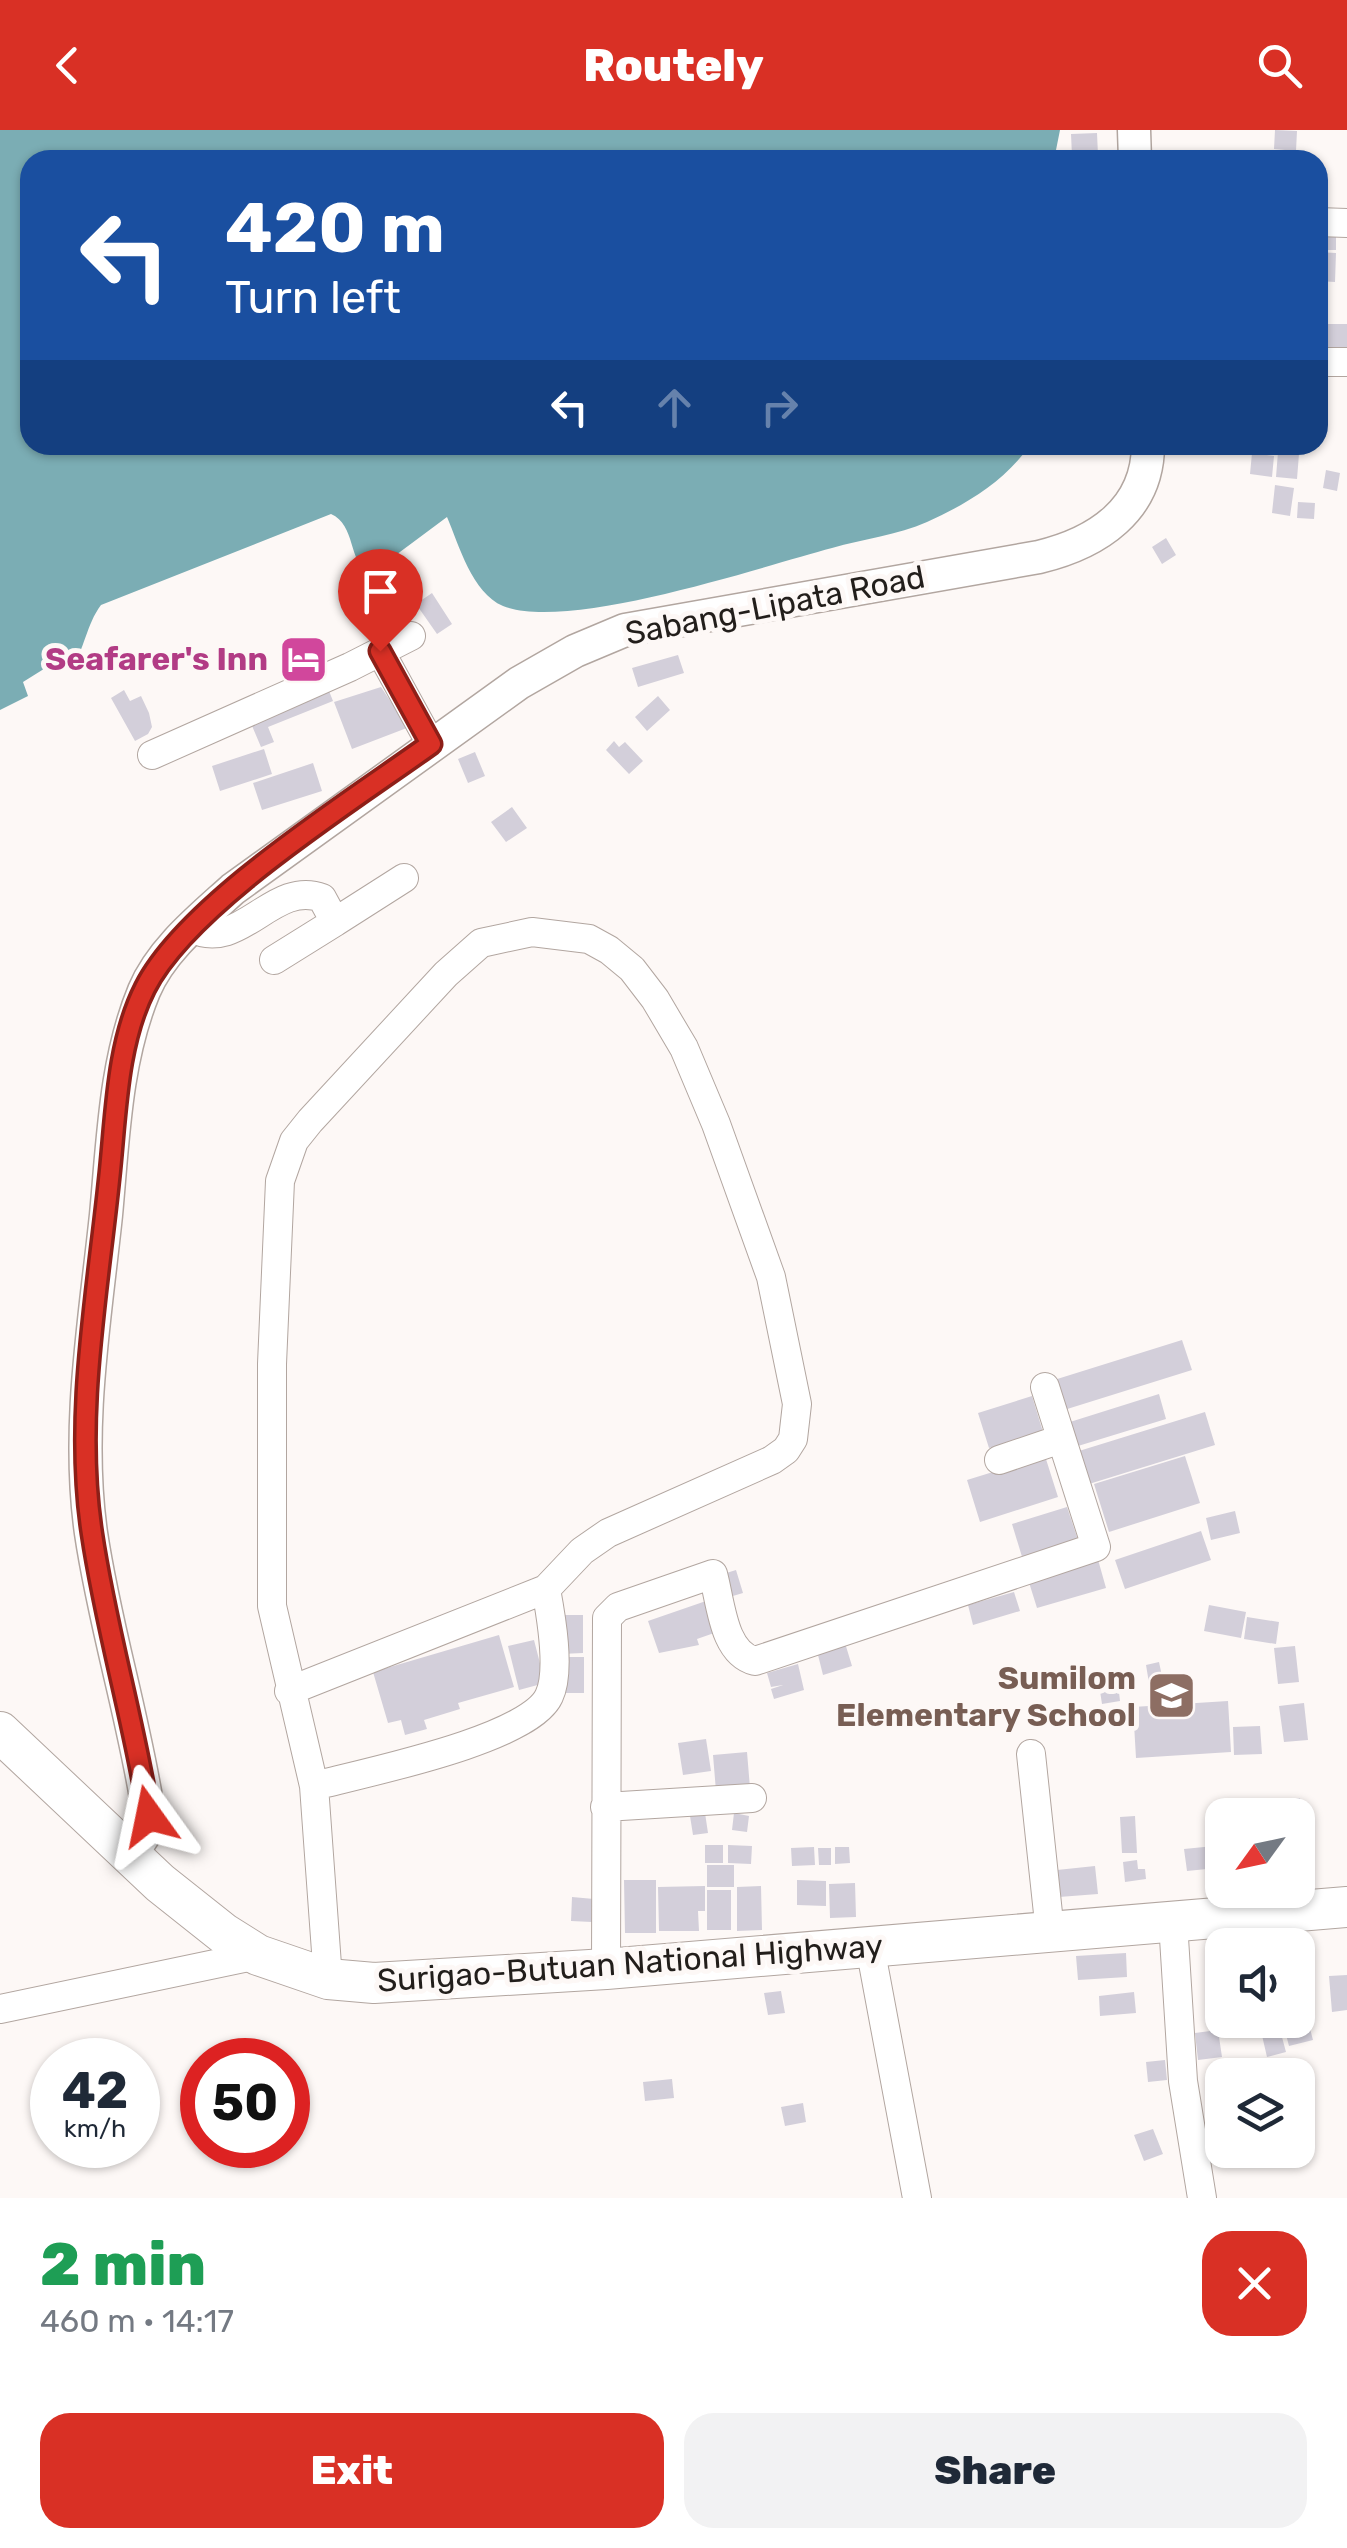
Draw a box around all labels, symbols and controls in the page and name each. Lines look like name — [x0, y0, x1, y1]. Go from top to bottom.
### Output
icon: back — [40, 38, 95, 93]
icon: search — [1252, 38, 1307, 93]
text: Routely — [583, 39, 764, 92]
text: 420 m — [225, 187, 445, 270]
icon: left — [60, 190, 190, 320]
text: Turn left — [225, 271, 401, 324]
icon: left — [542, 380, 597, 435]
icon: ahead — [647, 380, 702, 435]
icon: right — [752, 380, 807, 435]
pin — [338, 549, 423, 652]
street label: Sabang-Lipata Road — [622, 557, 928, 653]
icon: arrive — [353, 564, 408, 619]
hotel icon: Seafarer's Inn — [277, 633, 329, 685]
place label: Seafarer's Inn — [45, 640, 268, 678]
place label: Sumilom Elementary School — [836, 1659, 1136, 1734]
school or university icon: Sumilom Elementary School — [1145, 1670, 1197, 1722]
position arrow — [97, 1764, 201, 1868]
north arrow — [1205, 1798, 1315, 1908]
map controls — [1205, 1798, 1315, 2168]
street label: Surigao-Butuan National Highway — [376, 1926, 884, 2000]
button: sound — [1205, 1928, 1315, 2038]
speed limit sign: 50 — [180, 2038, 310, 2168]
button: layers — [1205, 2058, 1315, 2168]
text: 42 — [62, 2061, 128, 2121]
text: km/h — [64, 2114, 126, 2143]
text: 2 min — [40, 2229, 206, 2300]
button: close — [1202, 2231, 1307, 2336]
text: 460 m · 14:17 — [40, 2302, 234, 2340]
button: Exit — [40, 2413, 664, 2528]
button: Share — [684, 2413, 1307, 2528]

